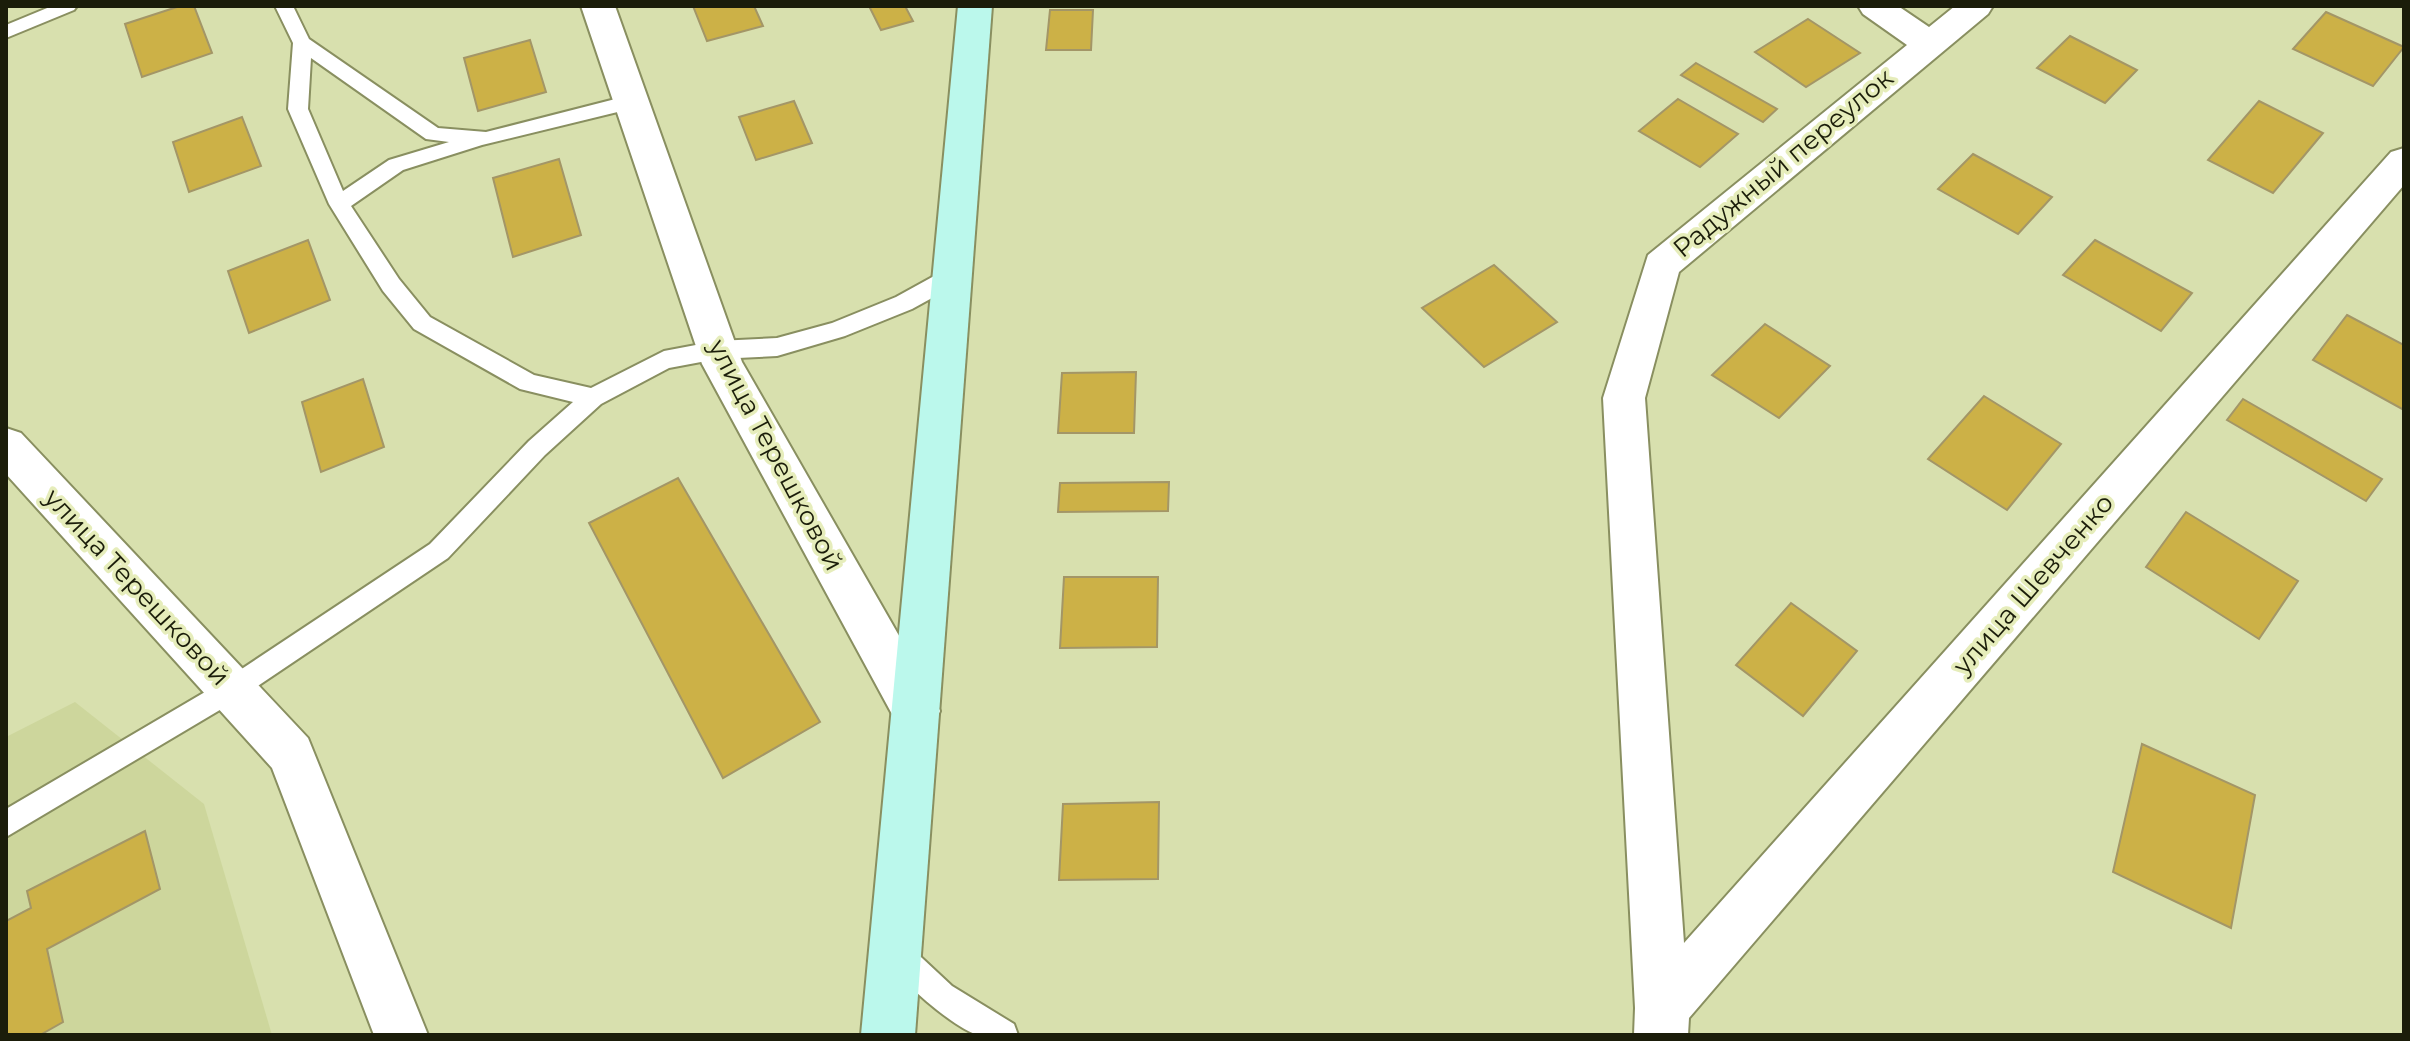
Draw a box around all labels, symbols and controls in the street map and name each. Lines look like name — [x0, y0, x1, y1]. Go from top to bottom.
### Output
street label: Радужный переулок — [1666, 62, 1900, 264]
street label: улица Терешковой — [701, 333, 851, 576]
street label: улица Терешковой — [37, 481, 236, 692]
street label: улица Шевченко — [1945, 487, 2120, 682]

